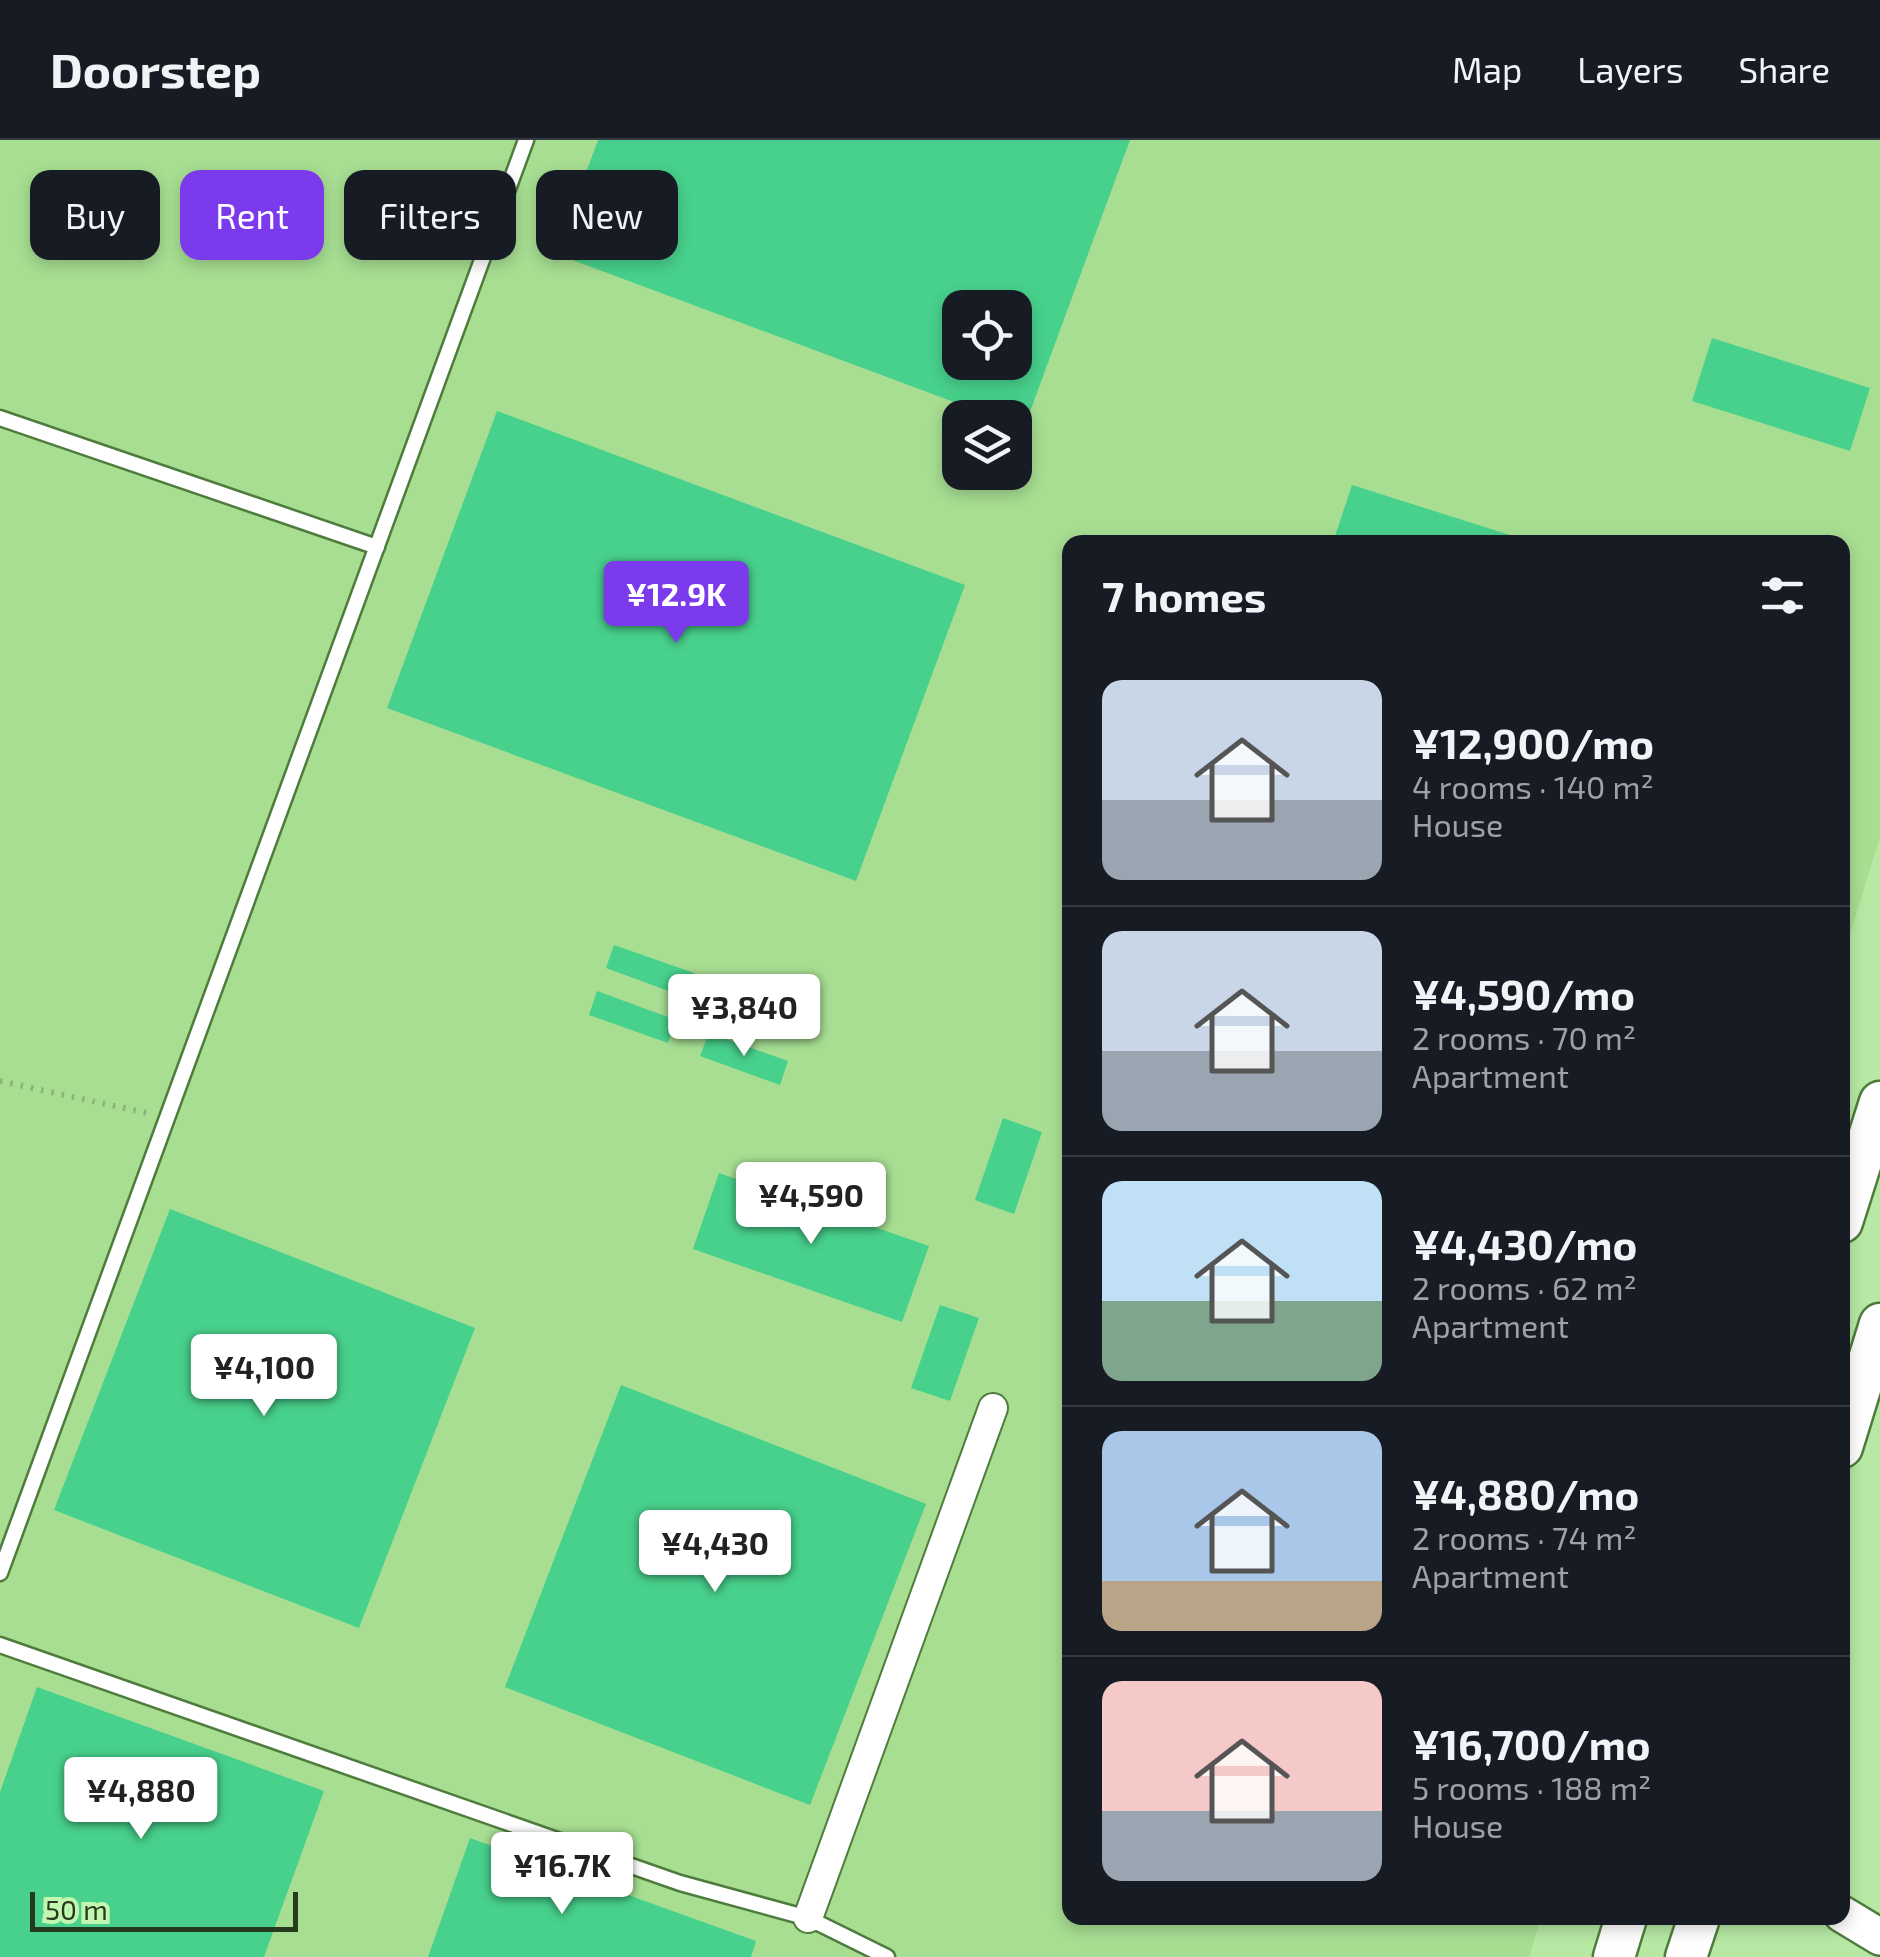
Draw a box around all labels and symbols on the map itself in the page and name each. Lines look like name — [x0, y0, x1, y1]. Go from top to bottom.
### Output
pin: ¥12.9K — [595, 561, 757, 646]
pin: ¥3,840 — [663, 974, 825, 1059]
pin: ¥4,590 — [730, 1162, 892, 1247]
pin: ¥4,100 — [183, 1334, 345, 1419]
pin: ¥4,430 — [634, 1510, 796, 1595]
pin: ¥4,880 — [60, 1757, 222, 1842]
pin: ¥16.7K — [481, 1832, 643, 1917]
scale bar — [30, 1887, 298, 1932]

